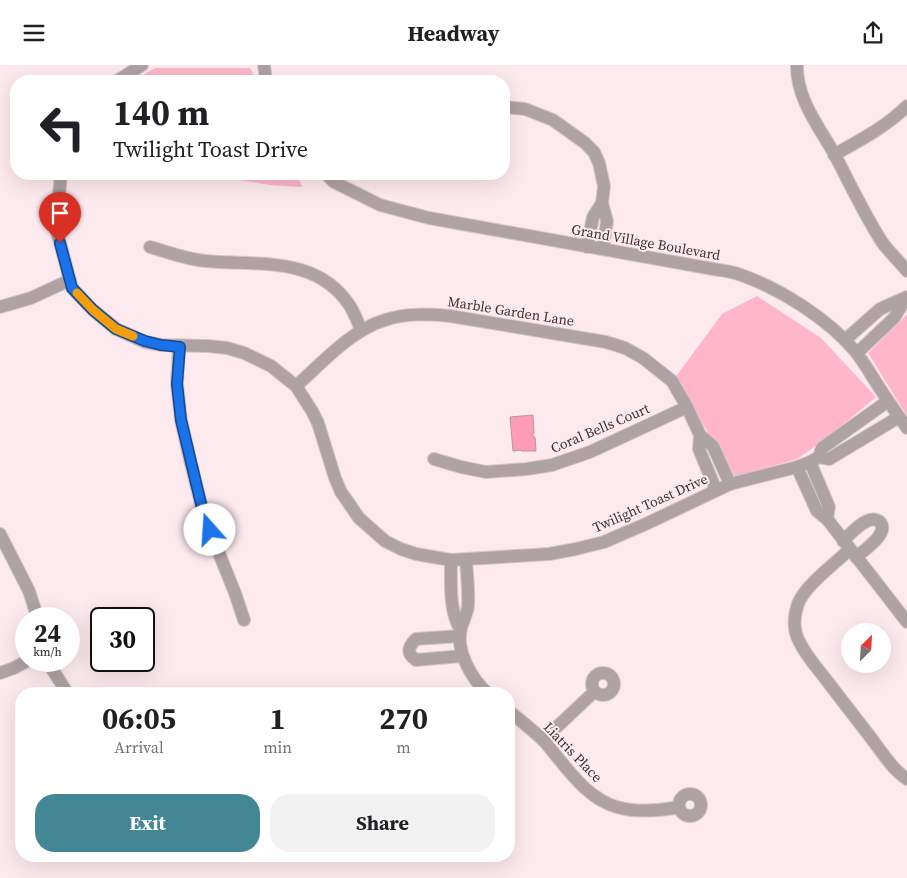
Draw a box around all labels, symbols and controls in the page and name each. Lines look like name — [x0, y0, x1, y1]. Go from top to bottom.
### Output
text: Headway — [407, 18, 500, 48]
icon: menu — [20, 19, 48, 47]
icon: share — [859, 19, 887, 47]
text: 140 m — [113, 89, 209, 137]
icon: left — [30, 95, 95, 160]
text: Twilight Toast Drive — [113, 134, 308, 164]
pin — [39, 192, 81, 243]
icon: arrive — [46, 199, 74, 227]
street label: Grand Village Boulevard — [570, 219, 722, 265]
street label: Marble Garden Lane — [446, 291, 576, 331]
street label: Coral Bells Court — [547, 398, 653, 458]
street label: Twilight Toast Drive — [589, 469, 711, 537]
position arrow — [183, 503, 235, 555]
speed limit sign: 30 — [90, 607, 155, 672]
text: 24 — [34, 616, 61, 650]
north arrow — [841, 623, 891, 673]
map controls — [841, 623, 891, 673]
text: km/h — [33, 644, 62, 660]
text: 06:05 — [102, 698, 176, 739]
text: 1 — [269, 698, 286, 739]
text: 270 — [379, 698, 428, 739]
street label: Liatris Place — [539, 717, 607, 787]
text: Arrival — [114, 736, 164, 758]
text: min — [263, 736, 292, 758]
text: m — [396, 736, 411, 758]
button: Exit — [35, 794, 260, 852]
button: Share — [270, 794, 495, 852]

